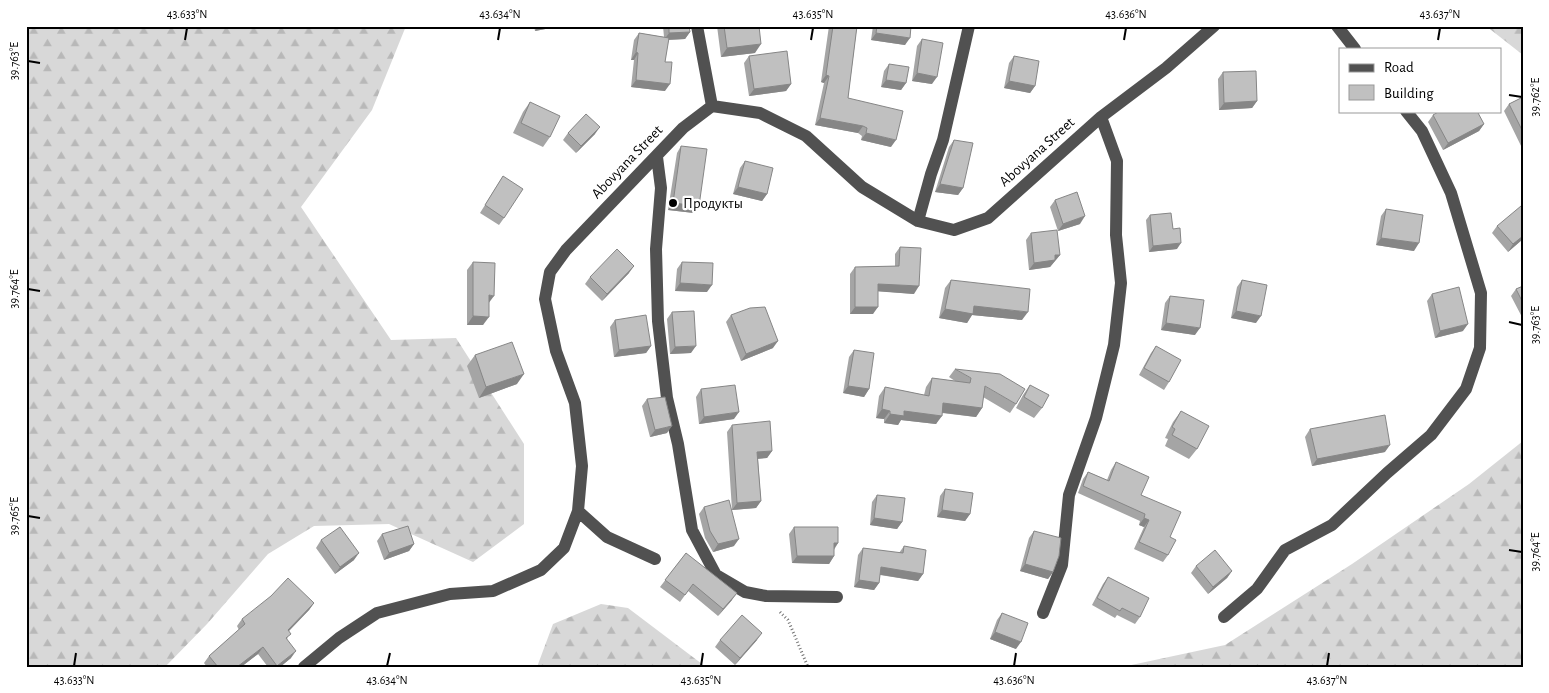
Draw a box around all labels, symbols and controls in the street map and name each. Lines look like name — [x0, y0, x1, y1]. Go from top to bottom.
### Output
text: 43.633°N — [167, 8, 207, 20]
text: 43.634°N — [479, 8, 521, 20]
text: 43.635°N — [793, 8, 833, 20]
text: 43.636°N — [1105, 8, 1147, 20]
text: 43.637°N — [1420, 8, 1460, 20]
text: 39.763°E — [8, 42, 20, 80]
legend — [1339, 48, 1502, 112]
text: Road — [1384, 60, 1414, 75]
text: 39.762°E — [1529, 77, 1541, 116]
text: Building — [1384, 86, 1434, 101]
street label: Abovyana Street — [997, 114, 1078, 189]
street label: Abovyana Street — [589, 122, 666, 201]
place label: Продукты — [683, 196, 743, 211]
marker: Продукты — [667, 197, 679, 209]
text: 39.764°E — [8, 269, 20, 309]
text: 39.763°E — [1529, 306, 1541, 344]
text: 39.765°E — [8, 497, 20, 535]
text: 39.764°E — [1529, 532, 1541, 572]
text: 43.633°N — [54, 674, 94, 686]
text: 43.634°N — [366, 674, 408, 686]
text: 43.635°N — [681, 674, 721, 686]
text: 43.636°N — [993, 674, 1035, 686]
text: 43.637°N — [1307, 674, 1347, 686]

